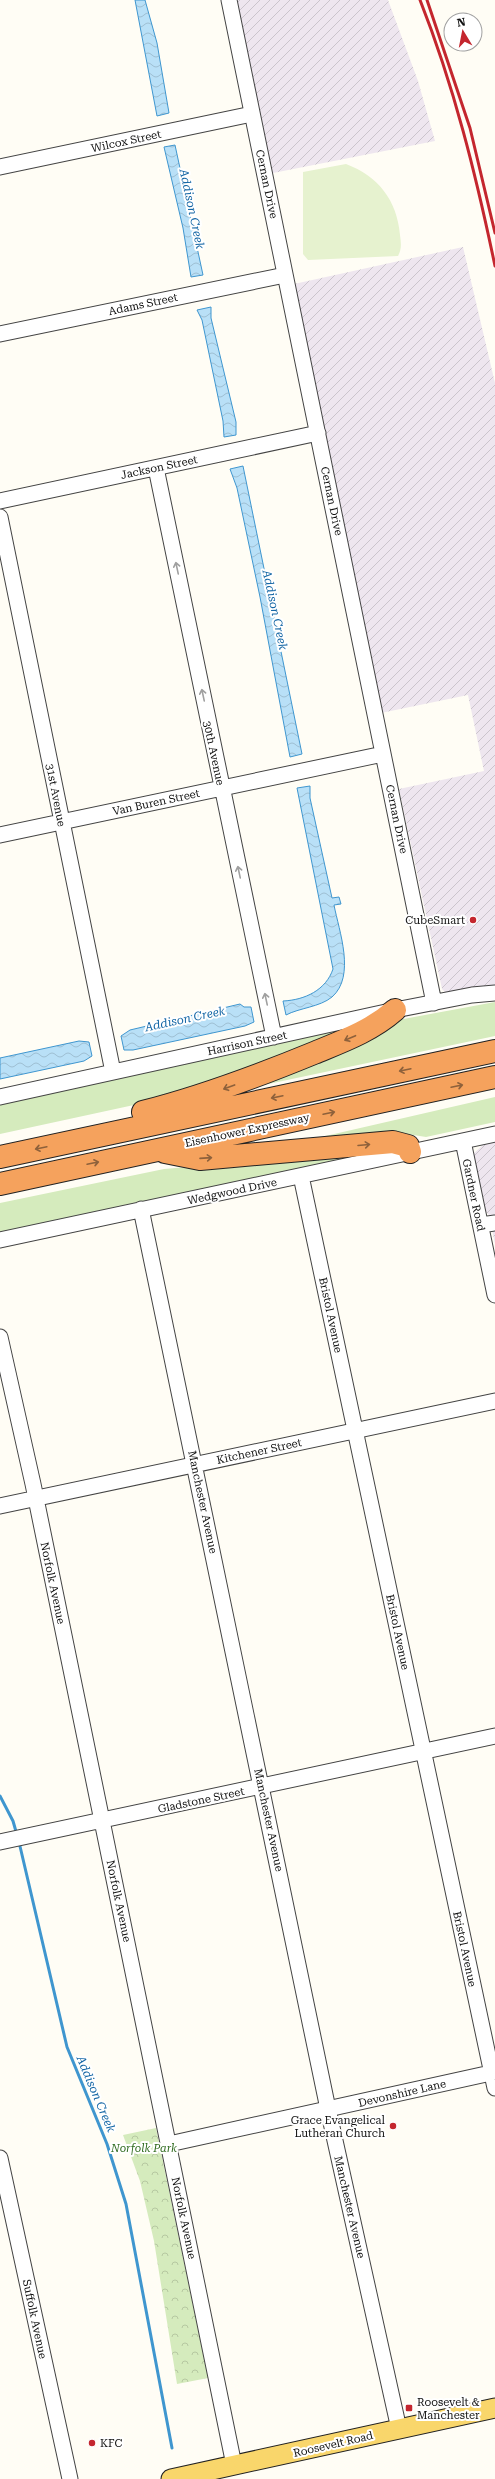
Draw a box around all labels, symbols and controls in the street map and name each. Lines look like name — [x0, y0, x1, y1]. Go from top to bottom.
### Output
north arrow — [443, 12, 483, 52]
text: N — [456, 15, 467, 30]
street label: Wilcox Street — [90, 128, 162, 155]
street label: Cernan Drive — [253, 148, 280, 220]
water label: Addison Creek — [176, 167, 207, 251]
street label: Adams Street — [107, 291, 179, 318]
street label: Jackson Street — [120, 453, 199, 482]
street label: Cernan Drive — [318, 465, 345, 537]
one-way arrow — [172, 561, 180, 574]
water label: Addison Creek — [259, 568, 290, 652]
one-way arrow — [198, 689, 206, 702]
street label: 30th Avenue — [200, 720, 227, 787]
street label: 31st Avenue — [43, 763, 68, 828]
street label: Cernan Drive — [383, 783, 410, 855]
street label: Van Buren Street — [111, 787, 201, 818]
one-way arrow — [235, 865, 243, 878]
place label: CubeSmart — [405, 914, 465, 927]
marker: CubeSmart — [468, 915, 478, 925]
one-way arrow — [262, 993, 270, 1006]
water label: Addison Creek — [143, 1004, 227, 1035]
street label: Harrison Street — [206, 1029, 288, 1058]
one-way arrow — [344, 1034, 356, 1042]
one-way arrow — [398, 1067, 411, 1075]
one-way arrow — [450, 1081, 463, 1089]
one-way arrow — [224, 1083, 236, 1091]
one-way arrow — [271, 1094, 284, 1102]
one-way arrow — [323, 1108, 336, 1116]
street label: Eisenhower Expressway — [184, 1111, 311, 1150]
one-way arrow — [357, 1141, 370, 1148]
one-way arrow — [35, 1145, 48, 1153]
one-way arrow — [200, 1155, 213, 1162]
street label: Gardner Road — [459, 1158, 488, 1232]
one-way arrow — [86, 1159, 99, 1167]
street label: Wedgwood Drive — [186, 1176, 278, 1207]
street label: Bristol Avenue — [316, 1276, 345, 1354]
street label: Kitchener Street — [215, 1436, 303, 1467]
street label: Manchester Avenue — [185, 1450, 220, 1555]
street label: Norfolk Avenue — [37, 1541, 68, 1625]
street label: Bristol Avenue — [383, 1593, 412, 1671]
street label: Manchester Avenue — [251, 1768, 286, 1873]
street label: Gladstone Street — [157, 1785, 246, 1816]
street label: Norfolk Avenue — [103, 1859, 134, 1943]
street label: Bristol Avenue — [450, 1910, 479, 1988]
water label: Addison Creek — [73, 2053, 119, 2135]
street label: Devonshire Lane — [357, 2077, 447, 2110]
place label: Grace Evangelical Lutheran Church — [291, 2114, 386, 2140]
marker: Grace Evangelical Lutheran Church — [388, 2121, 398, 2131]
park label: Norfolk Park — [110, 2142, 177, 2155]
street label: Manchester Avenue — [331, 2155, 368, 2260]
street label: Norfolk Avenue — [168, 2176, 199, 2260]
street label: Suffolk Avenue — [20, 2278, 49, 2360]
place label: Roosevelt & Manchester — [417, 2396, 480, 2422]
marker: Roosevelt & Manchester — [404, 2403, 414, 2413]
street label: Roosevelt Road — [292, 2429, 374, 2460]
place label: KFC — [100, 2437, 123, 2450]
marker: KFC — [87, 2438, 97, 2448]

